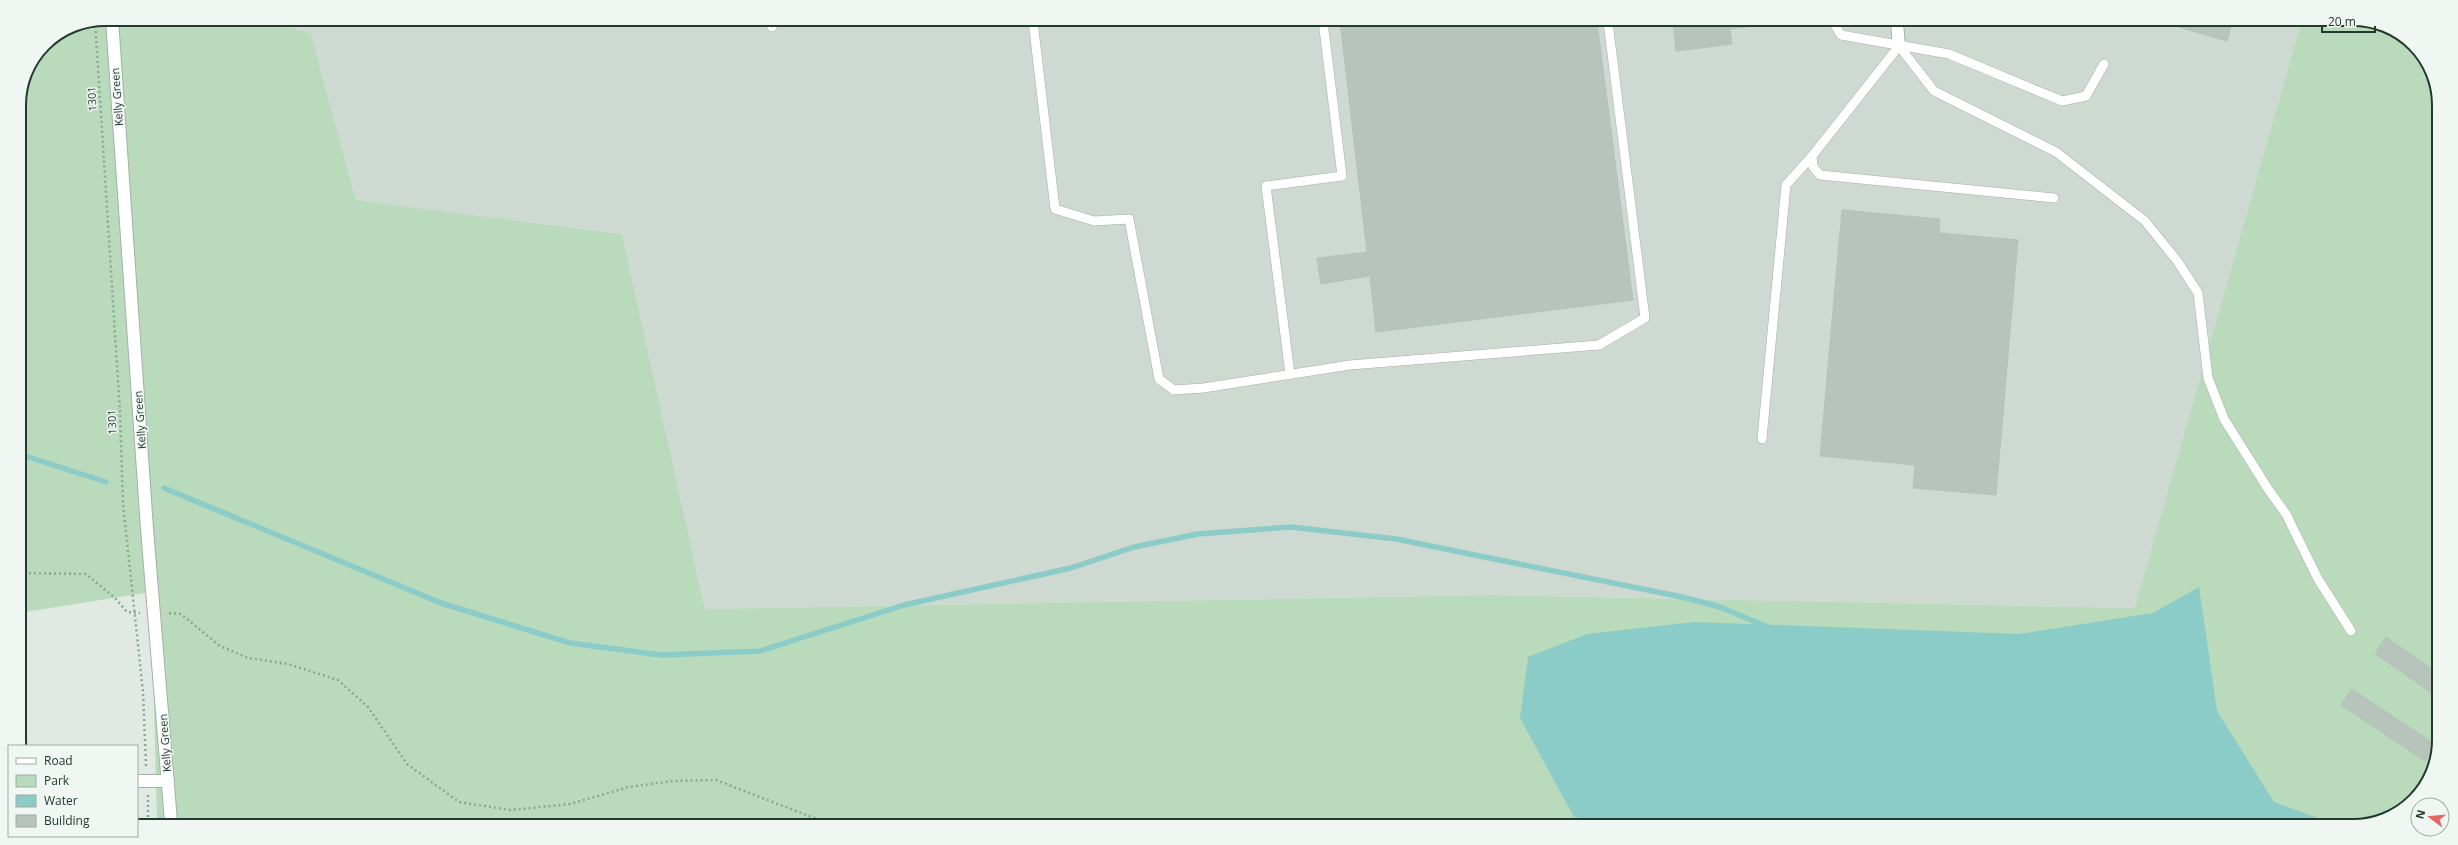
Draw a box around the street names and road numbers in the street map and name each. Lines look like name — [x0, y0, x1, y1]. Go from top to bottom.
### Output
street label: Kelly Green — [107, 67, 126, 127]
street label: 1301 — [83, 86, 100, 112]
street label: Kelly Green — [130, 390, 149, 450]
street label: 1301 — [104, 409, 119, 435]
street label: Kelly Green — [155, 713, 174, 773]

